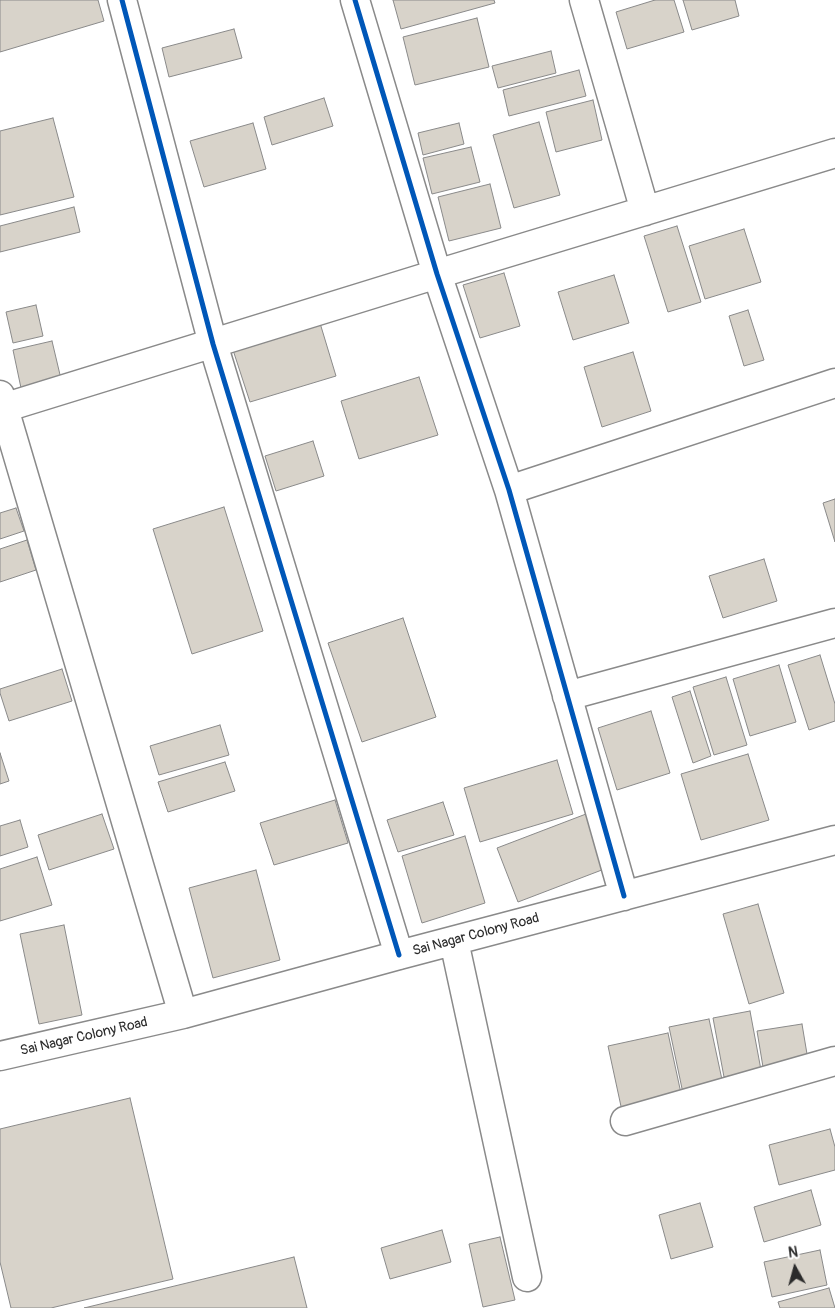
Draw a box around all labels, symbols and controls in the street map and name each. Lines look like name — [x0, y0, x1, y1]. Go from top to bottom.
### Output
street label: Sai Nagar Colony Road — [411, 910, 541, 960]
street label: Sai Nagar Colony Road — [19, 1014, 149, 1060]
north arrow — [770, 1243, 820, 1293]
text: N — [787, 1244, 799, 1262]

